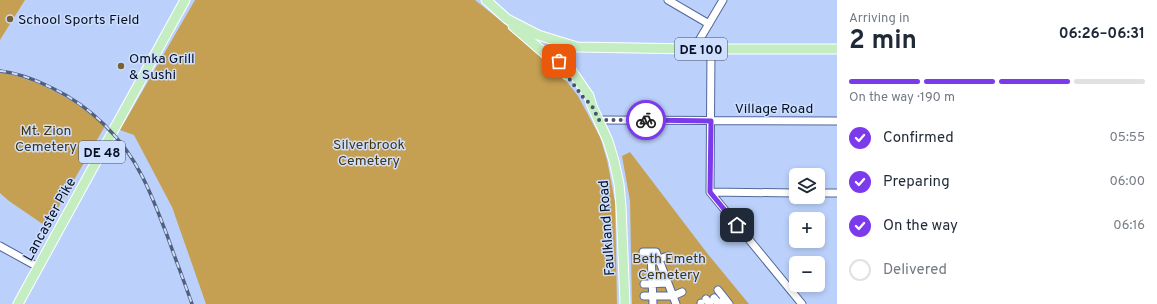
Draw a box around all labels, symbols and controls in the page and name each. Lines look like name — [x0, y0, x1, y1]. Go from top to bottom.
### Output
text: Arriving in — [849, 11, 910, 27]
place label: School Sports Field — [18, 12, 139, 29]
marker: School Sports Field — [5, 14, 15, 24]
text: 2 min — [849, 25, 917, 58]
text: 06:26–06:31 — [1059, 25, 1145, 44]
road number: DE 100 — [675, 38, 727, 60]
pin — [542, 44, 576, 78]
icon: bag — [548, 50, 570, 72]
place label: Omka Grill & Sushi — [129, 51, 195, 84]
marker: Omka Grill & Sushi — [116, 61, 126, 71]
text: On the way · 190 m — [849, 90, 955, 106]
courier — [626, 100, 666, 140]
street label: Village Road — [735, 101, 813, 118]
icon: bike — [635, 109, 657, 131]
park label: Mt. Zion Cemetery — [15, 123, 77, 156]
icon: check — [849, 127, 871, 149]
text: Confirmed — [883, 129, 954, 148]
text: 05:55 — [1110, 130, 1145, 146]
park label: Silverbrook Cemetery — [333, 137, 405, 170]
road number: DE 48 — [79, 141, 125, 163]
map controls — [789, 168, 825, 292]
button: layers — [789, 168, 825, 204]
icon: check — [849, 171, 871, 193]
text: Preparing — [883, 173, 950, 192]
text: 06:00 — [1109, 174, 1145, 190]
street label: Lancaster Pike — [20, 175, 80, 264]
street label: Faulkland Road — [596, 179, 619, 276]
pin — [720, 208, 754, 242]
button: + — [789, 212, 825, 248]
icon: home — [726, 214, 748, 236]
icon: check — [849, 215, 871, 237]
text: On the way — [883, 217, 958, 236]
text: 06:16 — [1113, 218, 1145, 234]
park label: Beth Emeth Cemetery — [632, 251, 706, 284]
button: − — [789, 256, 825, 292]
text: Delivered — [883, 261, 947, 280]

